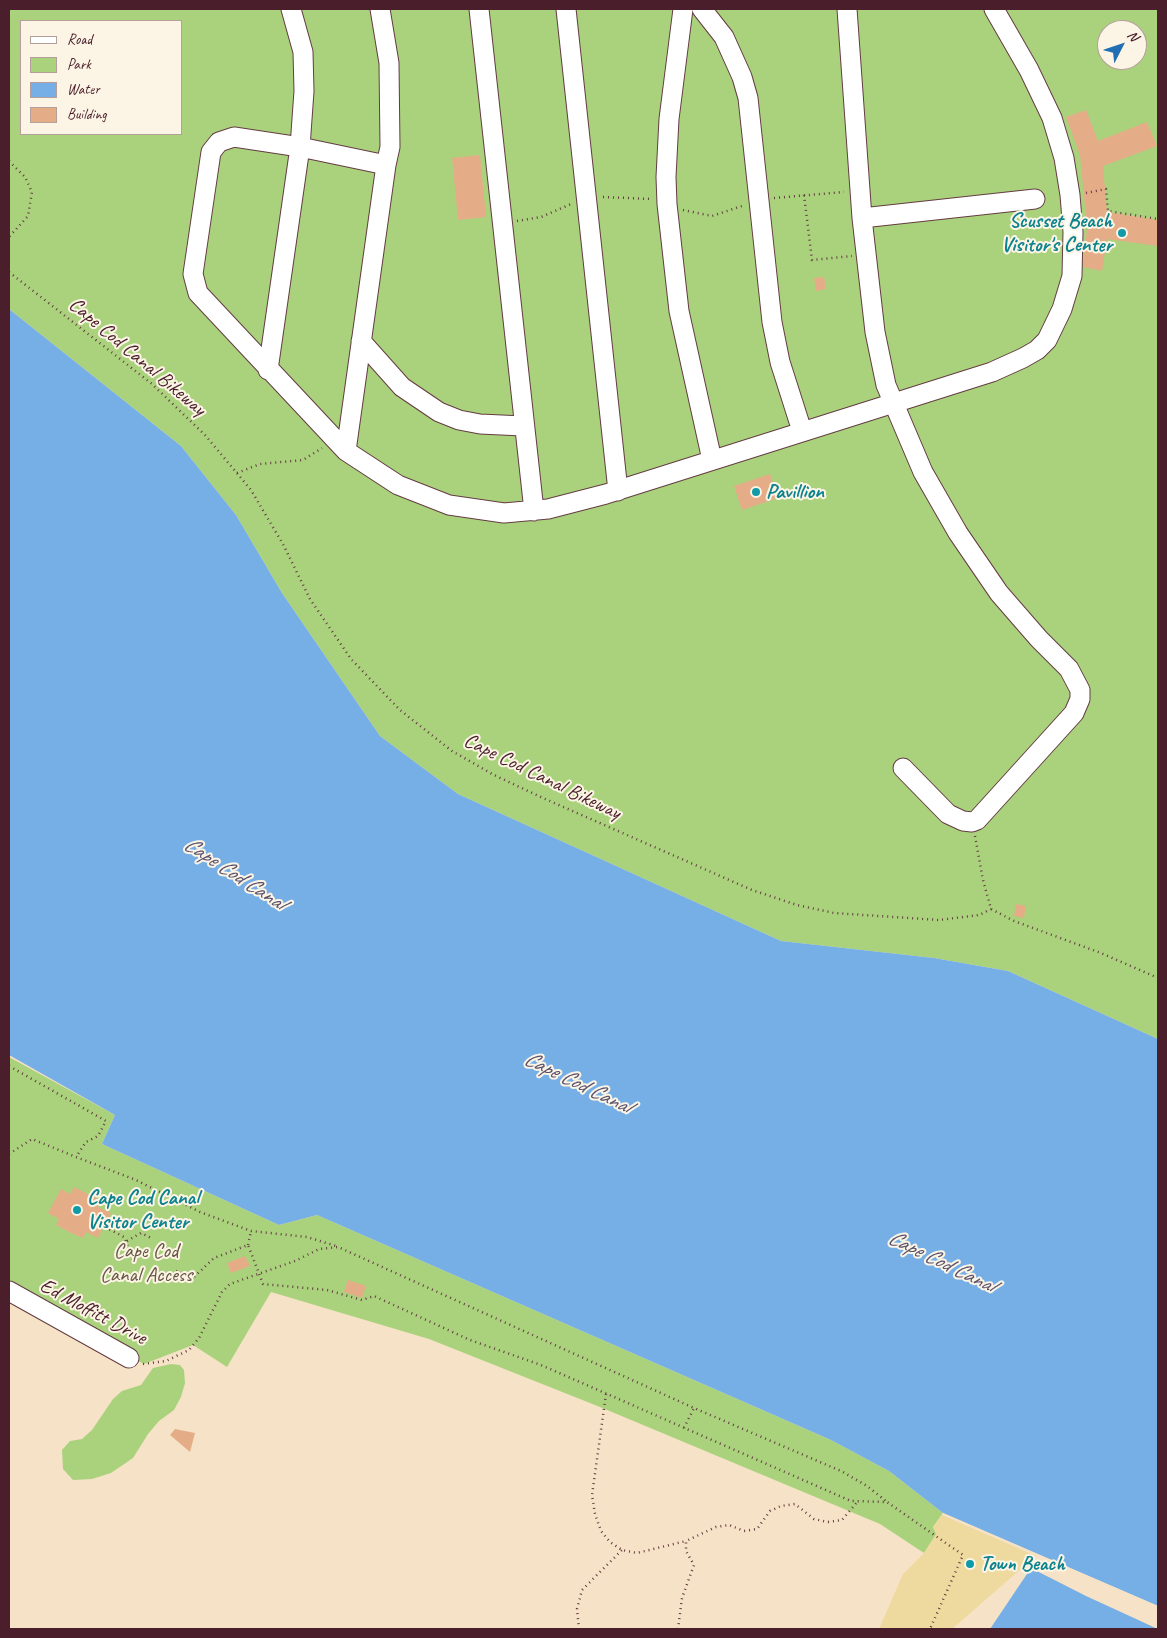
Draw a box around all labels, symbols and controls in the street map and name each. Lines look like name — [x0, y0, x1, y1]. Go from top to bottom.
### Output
legend — [20, 20, 182, 135]
north arrow — [1097, 20, 1147, 70]
text: N — [1124, 27, 1142, 44]
text: Road — [67, 30, 92, 49]
text: Park — [67, 55, 91, 74]
text: Water — [67, 80, 100, 99]
text: Building — [67, 105, 106, 124]
place label: Scusset Beach Visitor's Center — [1001, 208, 1112, 258]
marker: Scusset Beach Visitor's Center — [1116, 227, 1128, 239]
street label: Cape Cod Canal Bikeway — [63, 292, 211, 422]
place label: Pavillion — [766, 479, 824, 505]
marker: Pavillion — [750, 486, 762, 498]
street label: Cape Cod Canal Bikeway — [459, 728, 625, 826]
water label: Cape Cod Canal — [178, 832, 290, 916]
water label: Cape Cod Canal — [519, 1046, 635, 1120]
place label: Cape Cod Canal Visitor Center — [87, 1185, 199, 1235]
marker: Cape Cod Canal Visitor Center — [71, 1204, 83, 1216]
water label: Cape Cod Canal — [883, 1225, 999, 1299]
park label: Cape Cod Canal Access — [100, 1238, 192, 1288]
street label: Ed Moffitt Drive — [35, 1273, 151, 1351]
place label: Town Beach — [980, 1551, 1065, 1577]
marker: Town Beach — [964, 1558, 976, 1570]

